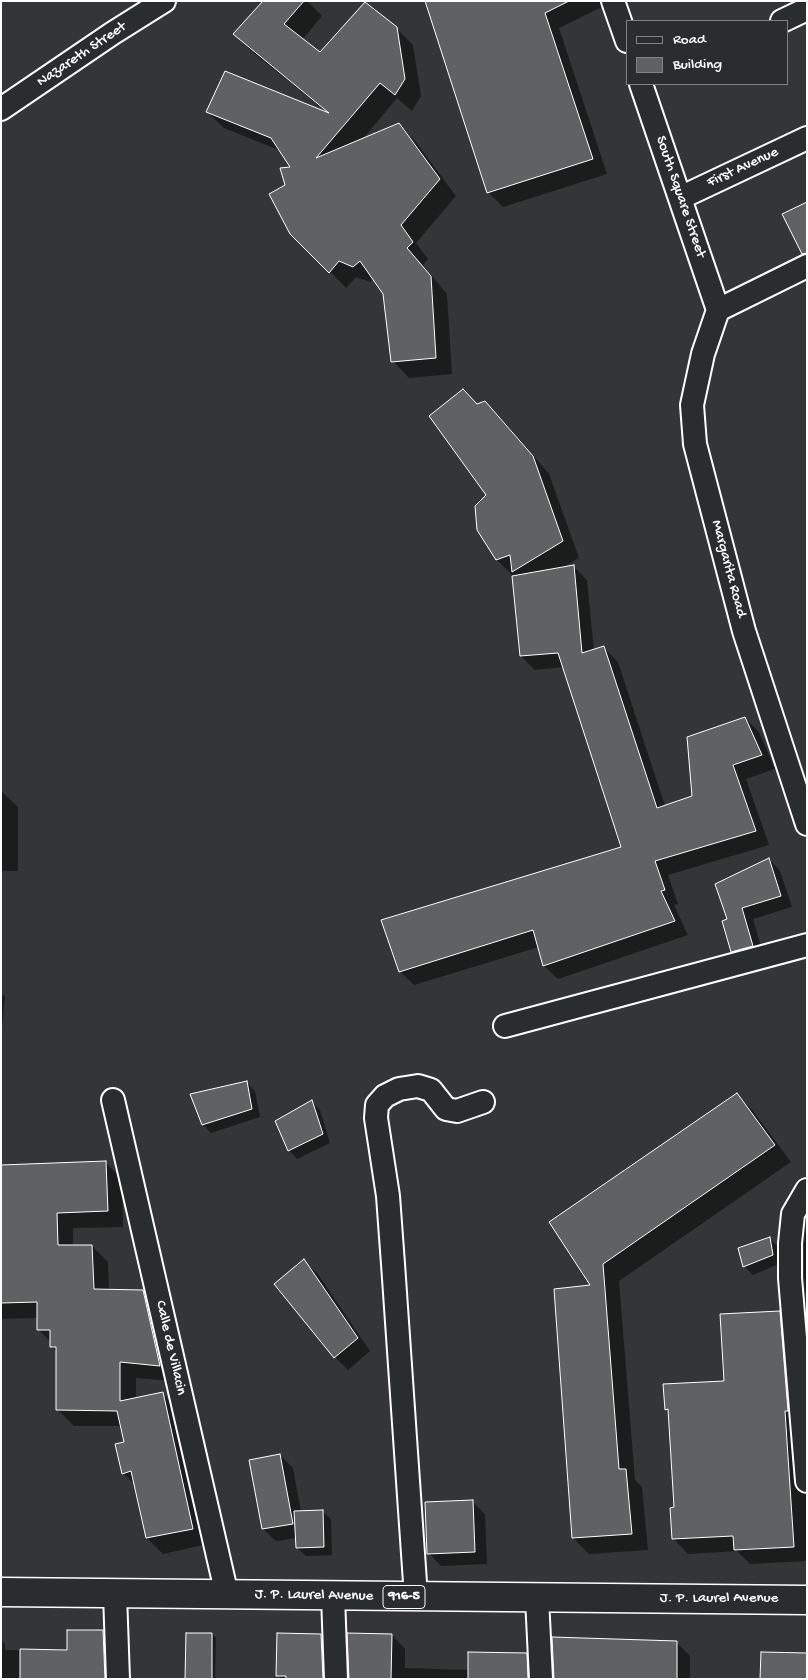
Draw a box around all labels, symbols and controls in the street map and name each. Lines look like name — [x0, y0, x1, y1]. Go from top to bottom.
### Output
street label: Nazareth Street — [34, 19, 130, 91]
legend — [626, 20, 788, 85]
text: Road — [673, 31, 706, 49]
text: Building — [673, 56, 722, 74]
street label: South Square Street — [651, 134, 709, 260]
street label: First Avenue — [705, 144, 781, 192]
street label: Margarita Road — [706, 518, 750, 620]
street label: Calle de Villacin — [150, 1299, 190, 1397]
road number: 916-5 — [383, 1585, 425, 1608]
street label: J. P. Laurel Avenue — [255, 1586, 373, 1606]
street label: J. P. Laurel Avenue — [660, 1590, 778, 1608]

